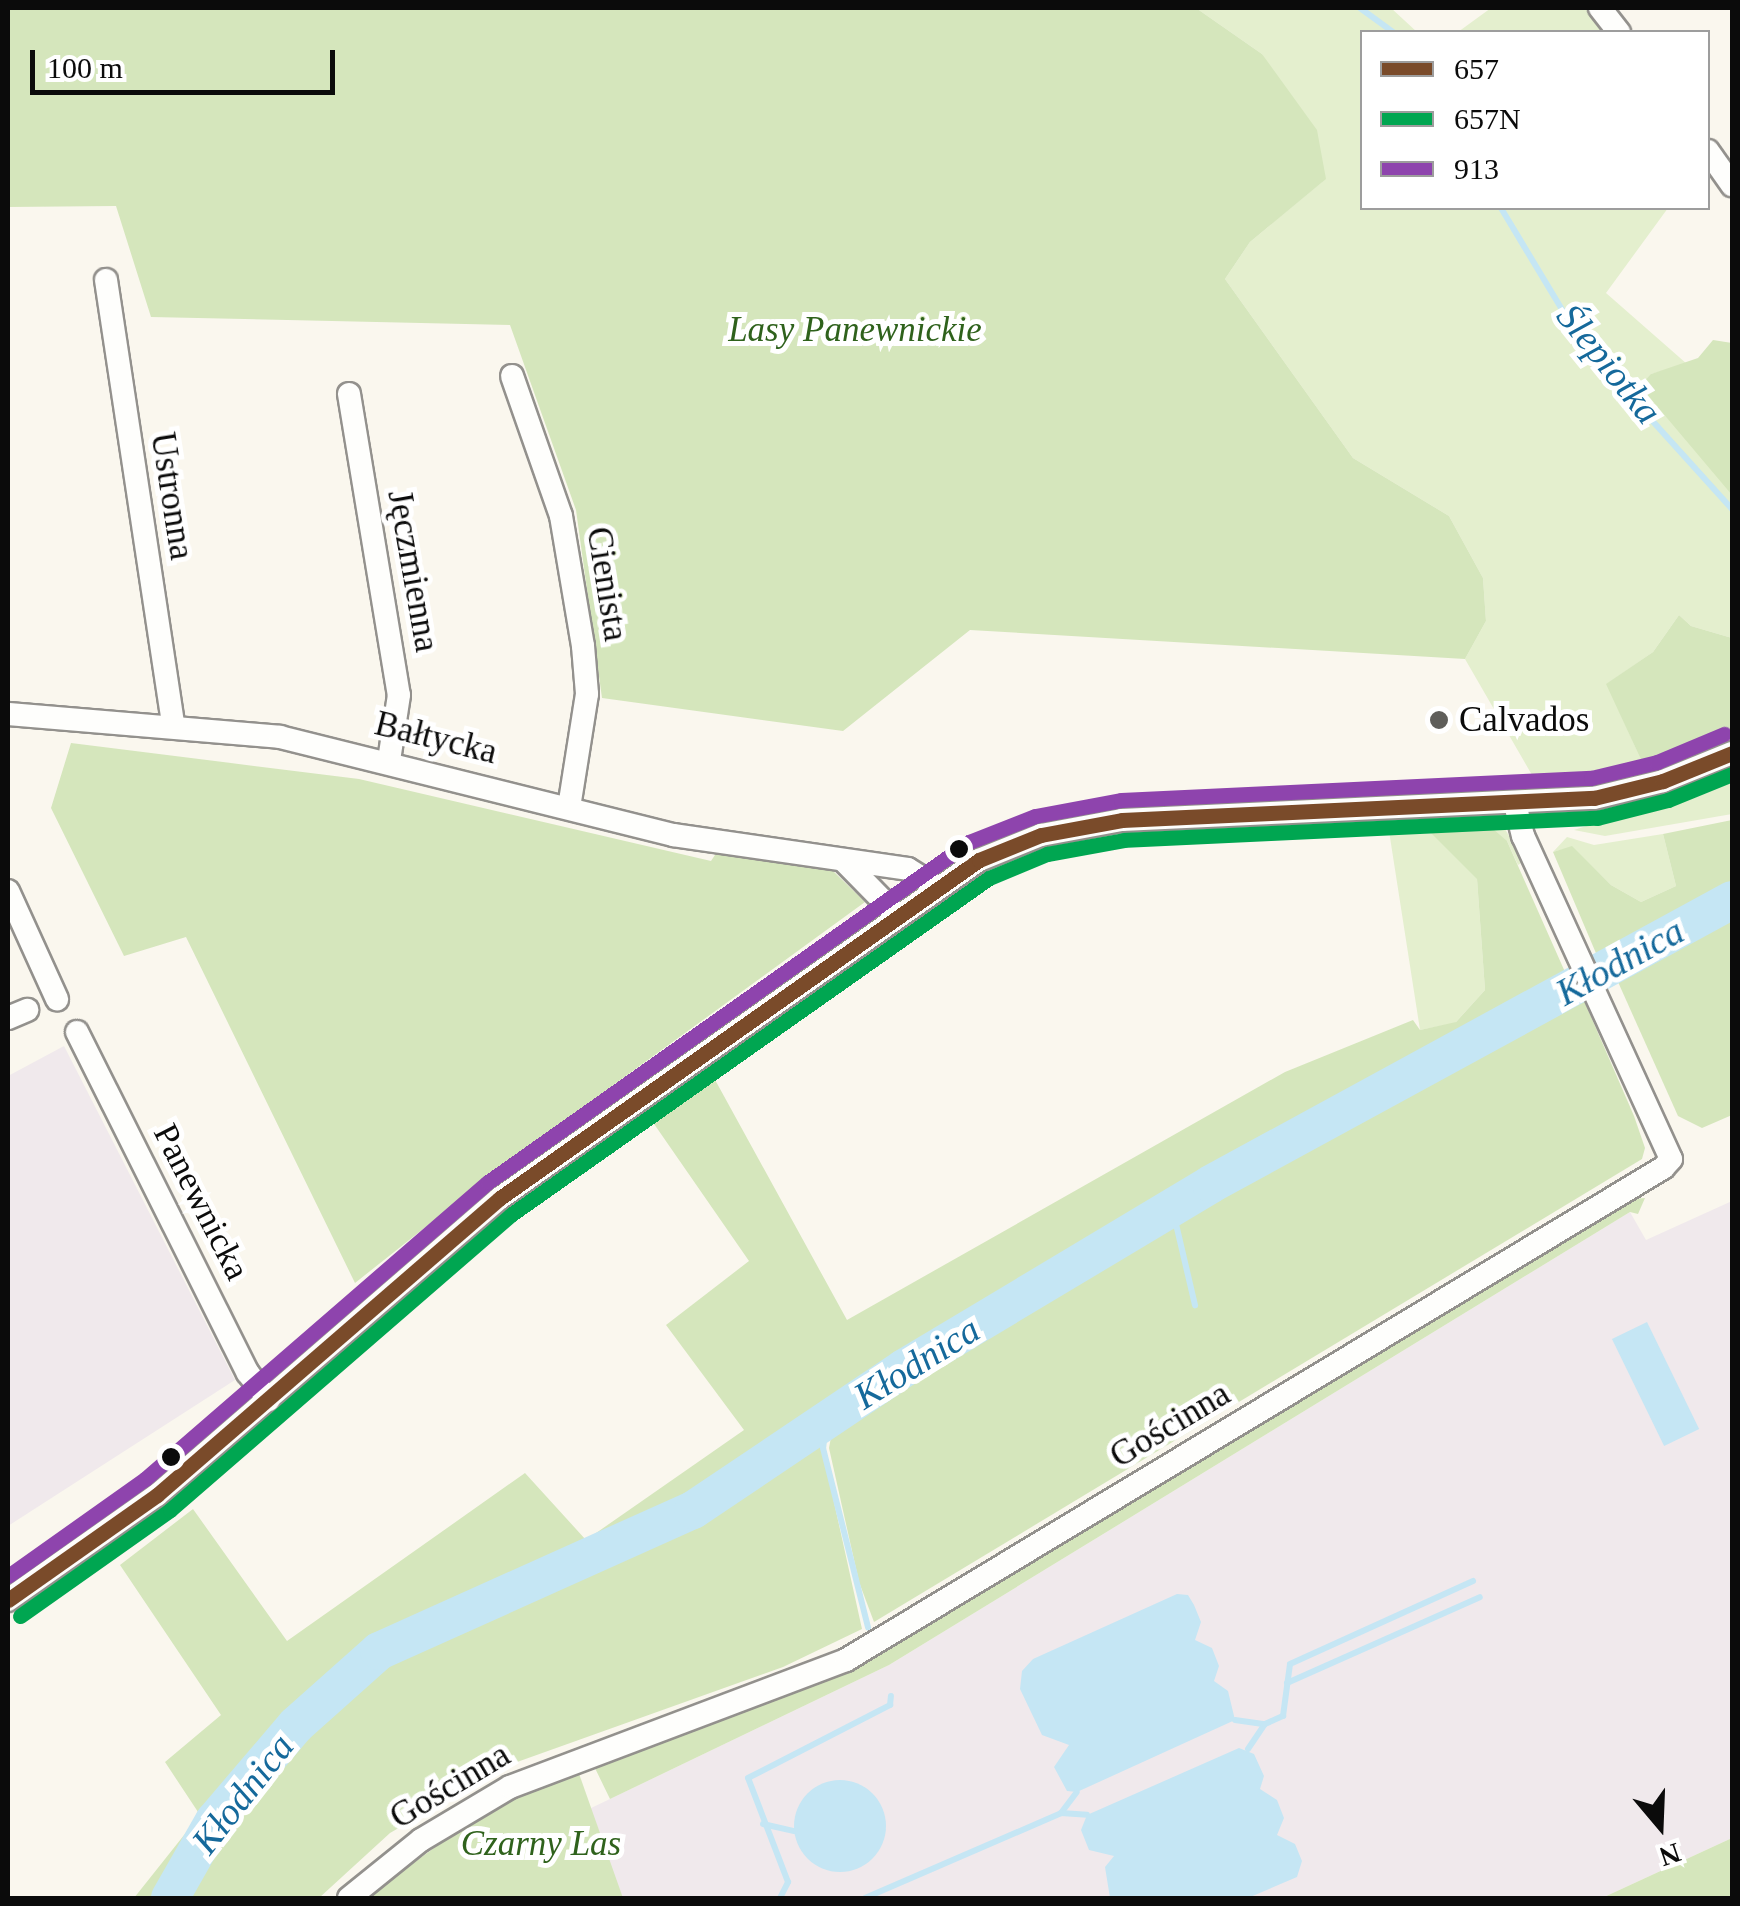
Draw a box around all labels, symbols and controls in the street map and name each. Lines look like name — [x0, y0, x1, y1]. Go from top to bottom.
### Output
scale bar — [35, 30, 340, 92]
legend — [1360, 30, 1710, 210]
text: 100 m — [47, 51, 123, 84]
text: 657 — [1454, 52, 1499, 85]
text: 657N — [1454, 102, 1521, 135]
text: 913 — [1454, 152, 1499, 185]
water label: Ślepiotka — [1547, 295, 1671, 433]
park label: Lasy Panewnickie — [728, 309, 982, 351]
street label: Ustronna — [141, 429, 203, 563]
street label: Jęczmienna — [378, 487, 448, 655]
street label: Cienista — [577, 524, 637, 644]
place label: Calvados — [1459, 699, 1589, 741]
street label: Bałtycka — [371, 703, 501, 773]
marker: Calvados — [1428, 709, 1450, 731]
unlabelled marker — [949, 839, 969, 859]
water label: Kłodnica — [1548, 908, 1692, 1016]
street label: Panewnicka — [144, 1117, 258, 1287]
water label: Kłodnica — [846, 1307, 988, 1419]
street label: Gościnna — [1103, 1373, 1237, 1477]
unlabelled marker — [161, 1447, 181, 1467]
water label: Kłodnica — [182, 1725, 304, 1863]
street label: Gościnna — [383, 1734, 517, 1838]
north arrow — [1610, 1776, 1710, 1876]
park label: Czarny Las — [461, 1823, 621, 1865]
text: N — [1655, 1837, 1685, 1873]

